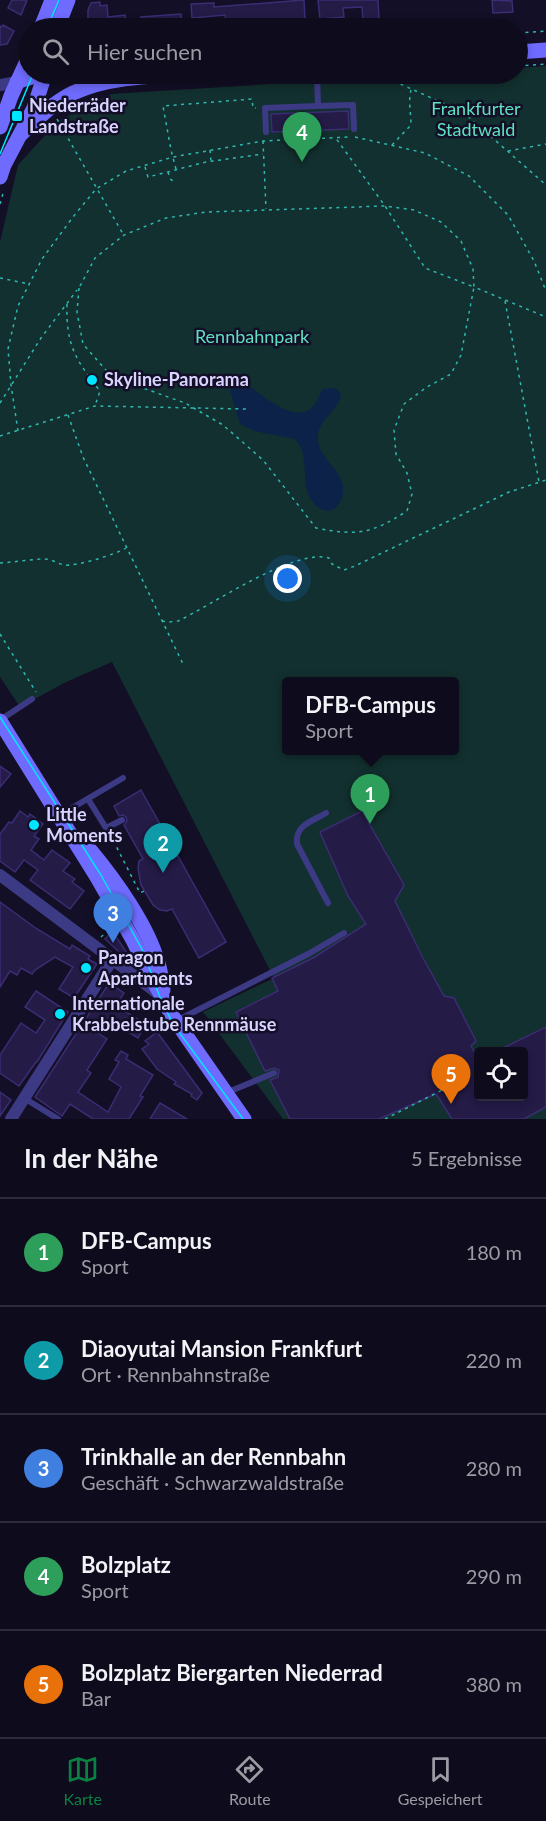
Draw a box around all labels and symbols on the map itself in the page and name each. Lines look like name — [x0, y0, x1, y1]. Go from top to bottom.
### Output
place label: Niederräder Landstraße — [29, 94, 126, 137]
park label: Frankfurter Stadtwald — [431, 97, 521, 140]
marker: Niederräder Landstraße — [10, 109, 24, 123]
pin: 4 — [282, 112, 322, 162]
park label: Rennbahnpark — [195, 325, 310, 347]
place label: Skyline-Panorama — [104, 368, 249, 390]
marker: Skyline-Panorama — [85, 373, 99, 387]
your location — [273, 564, 302, 593]
pin: 1 — [350, 774, 389, 824]
place label: Little Moments — [46, 803, 122, 846]
marker: Little Moments — [27, 818, 41, 832]
pin: 2 — [144, 824, 182, 873]
pin: 3 — [94, 894, 132, 943]
place label: Paragon Apartments — [97, 946, 193, 989]
marker: Paragon Apartments — [79, 961, 93, 975]
place label: Internationale Krabbelstube Rennmäuse — [72, 992, 277, 1035]
marker: Internationale Krabbelstube Rennmäuse — [53, 1007, 67, 1021]
pin: 5 — [432, 1054, 470, 1104]

